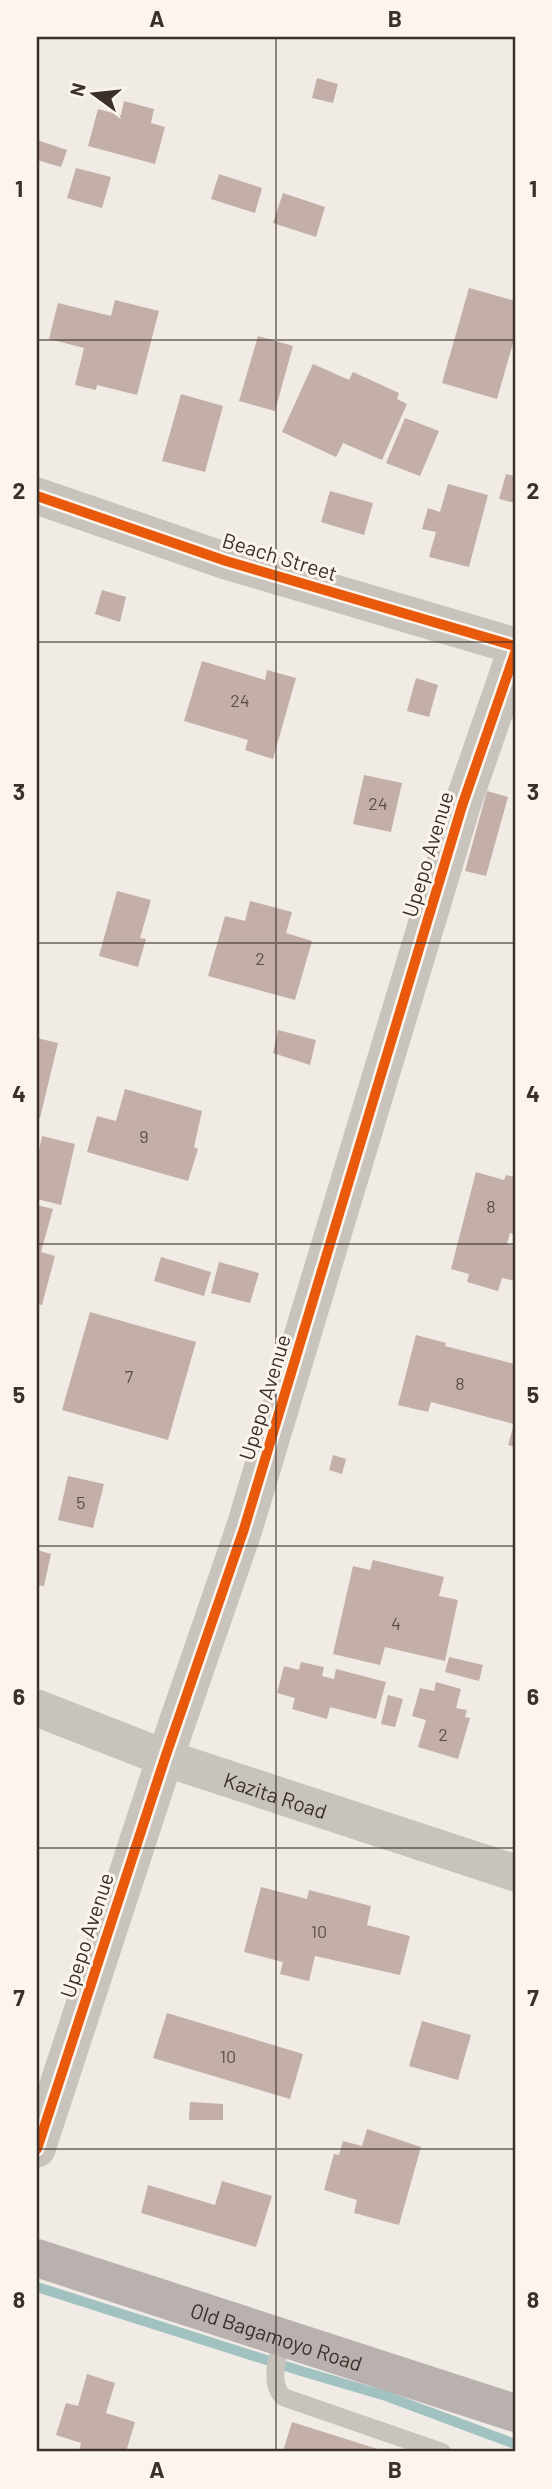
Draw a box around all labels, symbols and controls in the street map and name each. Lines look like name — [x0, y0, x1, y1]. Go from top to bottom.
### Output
text: A — [149, 4, 165, 32]
text: B — [388, 4, 402, 32]
north arrow — [60, 60, 130, 130]
text: N — [64, 80, 90, 99]
text: 1 — [15, 174, 23, 202]
text: 1 — [529, 174, 537, 202]
text: 2 — [13, 476, 25, 504]
text: 2 — [527, 476, 539, 504]
street label: Beach Street — [220, 527, 340, 585]
house number: 24 — [230, 689, 250, 711]
text: 3 — [13, 777, 25, 805]
text: 3 — [527, 777, 539, 805]
street label: Upepo Avenue — [396, 788, 458, 920]
house number: 24 — [368, 792, 388, 814]
house number: 2 — [255, 947, 265, 969]
text: 4 — [12, 1079, 26, 1107]
text: 4 — [526, 1079, 540, 1107]
house number: 9 — [139, 1125, 149, 1147]
house number: 8 — [486, 1195, 496, 1217]
street label: Upepo Avenue — [233, 1331, 295, 1463]
house number: 7 — [125, 1365, 134, 1387]
house number: 8 — [455, 1372, 465, 1394]
text: 5 — [13, 1380, 25, 1408]
text: 5 — [527, 1380, 539, 1408]
house number: 5 — [76, 1491, 86, 1513]
house number: 4 — [391, 1612, 401, 1634]
text: 6 — [13, 1682, 25, 1710]
text: 6 — [527, 1682, 539, 1710]
house number: 2 — [438, 1723, 448, 1745]
street label: Kazita Road — [221, 1766, 331, 1823]
street label: Upepo Avenue — [54, 1869, 118, 2001]
house number: 10 — [311, 1920, 327, 1942]
text: 7 — [13, 1983, 25, 2011]
text: 7 — [527, 1983, 539, 2011]
house number: 10 — [220, 2045, 236, 2067]
text: 8 — [13, 2285, 25, 2313]
text: 8 — [527, 2285, 539, 2313]
street label: Old Bagamoyo Road — [188, 2296, 366, 2375]
text: A — [149, 2455, 165, 2483]
text: B — [388, 2455, 402, 2483]

